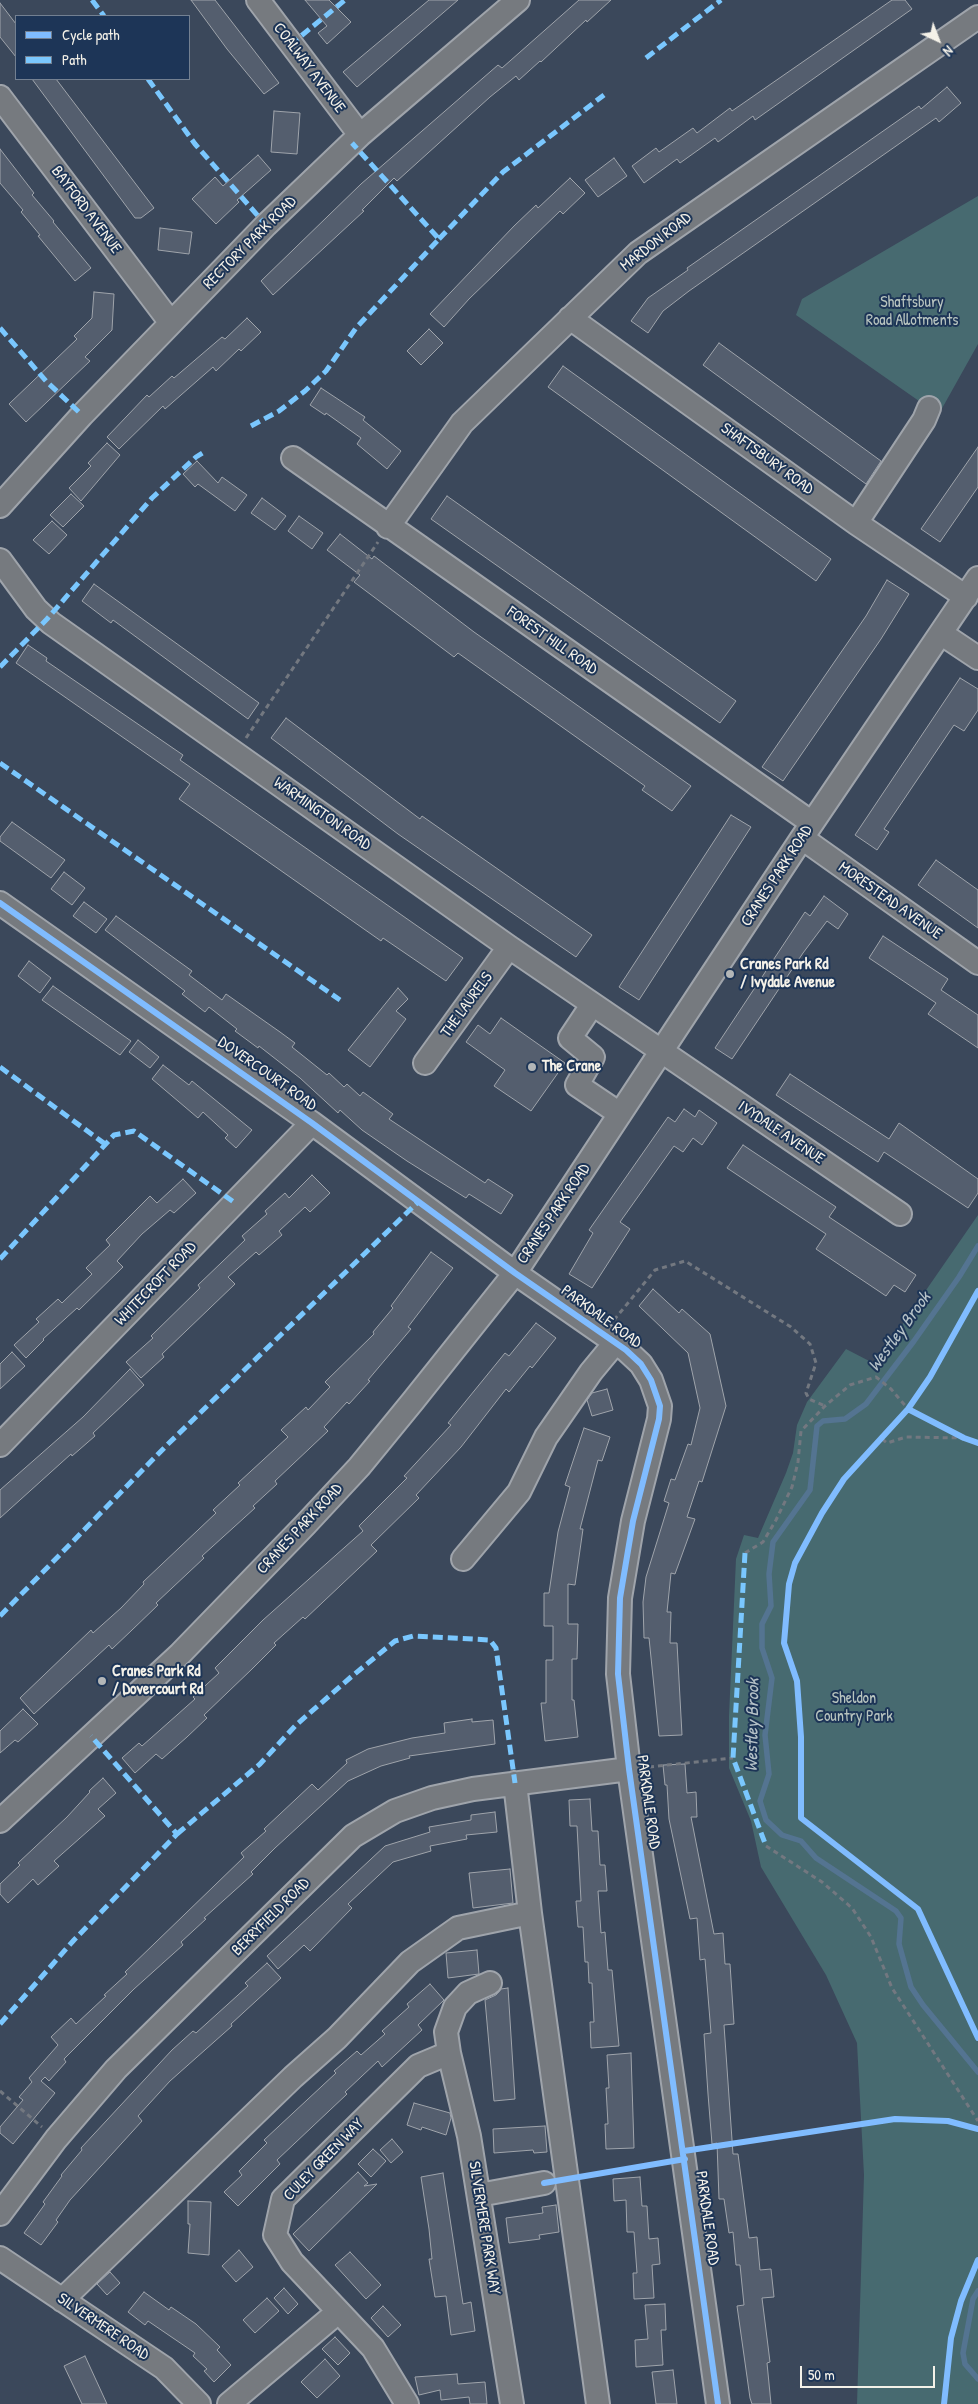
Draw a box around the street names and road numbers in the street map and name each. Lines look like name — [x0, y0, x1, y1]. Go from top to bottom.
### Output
street label: COALWAY AVENUE — [269, 19, 349, 117]
street label: BAYFORD AVENUE — [47, 162, 125, 258]
street label: RECTORY PARK ROAD — [199, 192, 301, 294]
street label: MARDON ROAD — [617, 208, 695, 276]
street label: SHAFTSBURY ROAD — [717, 419, 817, 499]
street label: FOREST HILL ROAD — [503, 603, 601, 679]
street label: WARMINGTON ROAD — [270, 773, 374, 855]
street label: CRANES PARK ROAD — [737, 822, 817, 930]
street label: MORESTEAD AVENUE — [835, 858, 945, 944]
street label: THE LAURELS — [437, 969, 497, 1041]
street label: DOVERCOURT ROAD — [214, 1033, 320, 1115]
street label: IVYDALE AVENUE — [734, 1097, 828, 1169]
street label: CRANES PARK ROAD — [513, 1160, 595, 1268]
street label: WHITECROFT ROAD — [111, 1238, 201, 1330]
street label: PARKDALE ROAD — [557, 1281, 645, 1353]
street label: CRANES PARK ROAD — [253, 1480, 347, 1578]
street label: PARKDALE ROAD — [632, 1754, 664, 1850]
street label: BERRYFIELD ROAD — [228, 1874, 314, 1960]
street label: CULEY GREEN WAY — [280, 2115, 368, 2205]
street label: SILVERMERE PARK WAY — [464, 2160, 504, 2296]
street label: PARKDALE ROAD — [691, 2170, 723, 2266]
street label: SILVERMERE ROAD — [53, 2289, 153, 2365]

